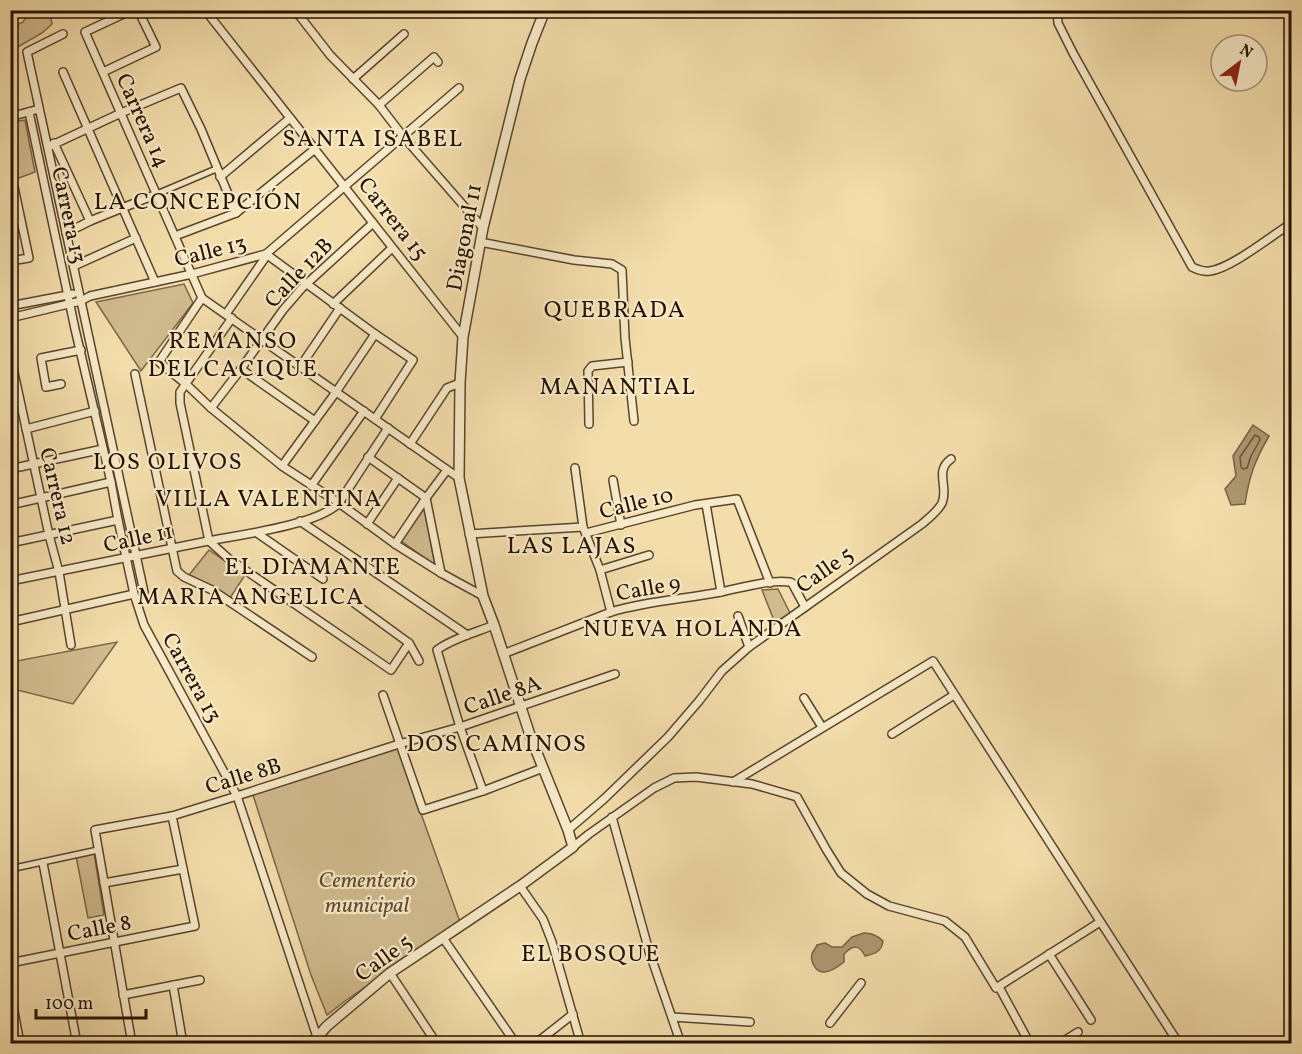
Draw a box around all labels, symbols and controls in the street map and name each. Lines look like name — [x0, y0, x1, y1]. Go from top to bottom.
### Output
north arrow — [1209, 33, 1269, 93]
text: N — [1235, 40, 1257, 65]
street label: Carrera 14 — [107, 69, 176, 173]
district label: SANTA ISABEL — [282, 123, 464, 157]
street label: Carrera 13 — [42, 164, 93, 267]
street label: Carrera 15 — [350, 171, 434, 268]
street label: Diagonal 11 — [440, 181, 491, 294]
district label: LA CONCEPCIÓN — [94, 186, 302, 220]
street label: Calle 13 — [171, 229, 250, 276]
street label: Calle 12B — [258, 232, 341, 316]
district label: QUEBRADA — [544, 294, 686, 328]
district label: REMANSO DEL CACIQUE — [148, 325, 318, 387]
district label: MANANTIAL — [539, 371, 697, 405]
street label: Carrera 12 — [30, 445, 83, 548]
district label: LOS OLIVOS — [93, 446, 243, 480]
street label: Calle 10 — [596, 480, 677, 529]
district label: VILLA VALENTINA — [155, 483, 383, 517]
street label: Calle 11 — [101, 517, 176, 562]
district label: LAS LAJAS — [507, 530, 637, 564]
street label: Calle 5 — [790, 540, 860, 602]
district label: EL DIAMANTE — [225, 551, 401, 585]
street label: Calle 9 — [614, 569, 683, 610]
district label: MARIA ANGELICA — [137, 581, 365, 615]
district label: NUEVA HOLANDA — [583, 613, 803, 647]
street label: Carrera 13 — [153, 628, 228, 729]
street label: Calle 8A — [460, 669, 546, 724]
district label: DOS CAMINOS — [406, 728, 588, 762]
street label: Calle 8B — [202, 751, 286, 804]
park label: Cementerio municipal — [318, 866, 416, 922]
street label: Calle 8 — [65, 908, 134, 951]
street label: Calle 5 — [350, 928, 419, 990]
district label: EL BOSQUE — [521, 938, 661, 972]
scale bar — [36, 982, 146, 1020]
text: 100 m — [45, 992, 94, 1017]

